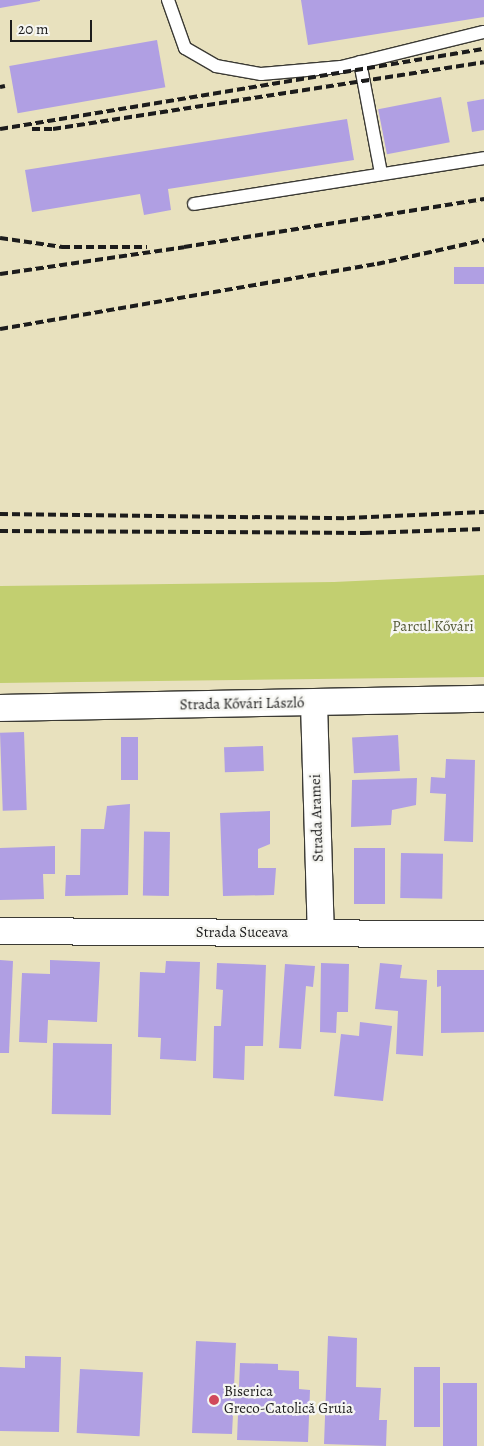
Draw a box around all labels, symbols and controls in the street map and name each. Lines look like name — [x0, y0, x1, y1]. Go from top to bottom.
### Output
scale bar — [12, 10, 95, 42]
text: 20 m — [18, 19, 49, 39]
park label: Parcul Kővári — [392, 618, 474, 636]
street label: Strada Kővári László — [179, 694, 305, 714]
street label: Strada Aramei — [306, 774, 328, 862]
street label: Strada Suceava — [196, 924, 288, 942]
place label: Biserica Greco-Catolică Gruia — [224, 1382, 353, 1417]
marker: Biserica Greco-Catolică Gruia — [208, 1394, 220, 1406]

